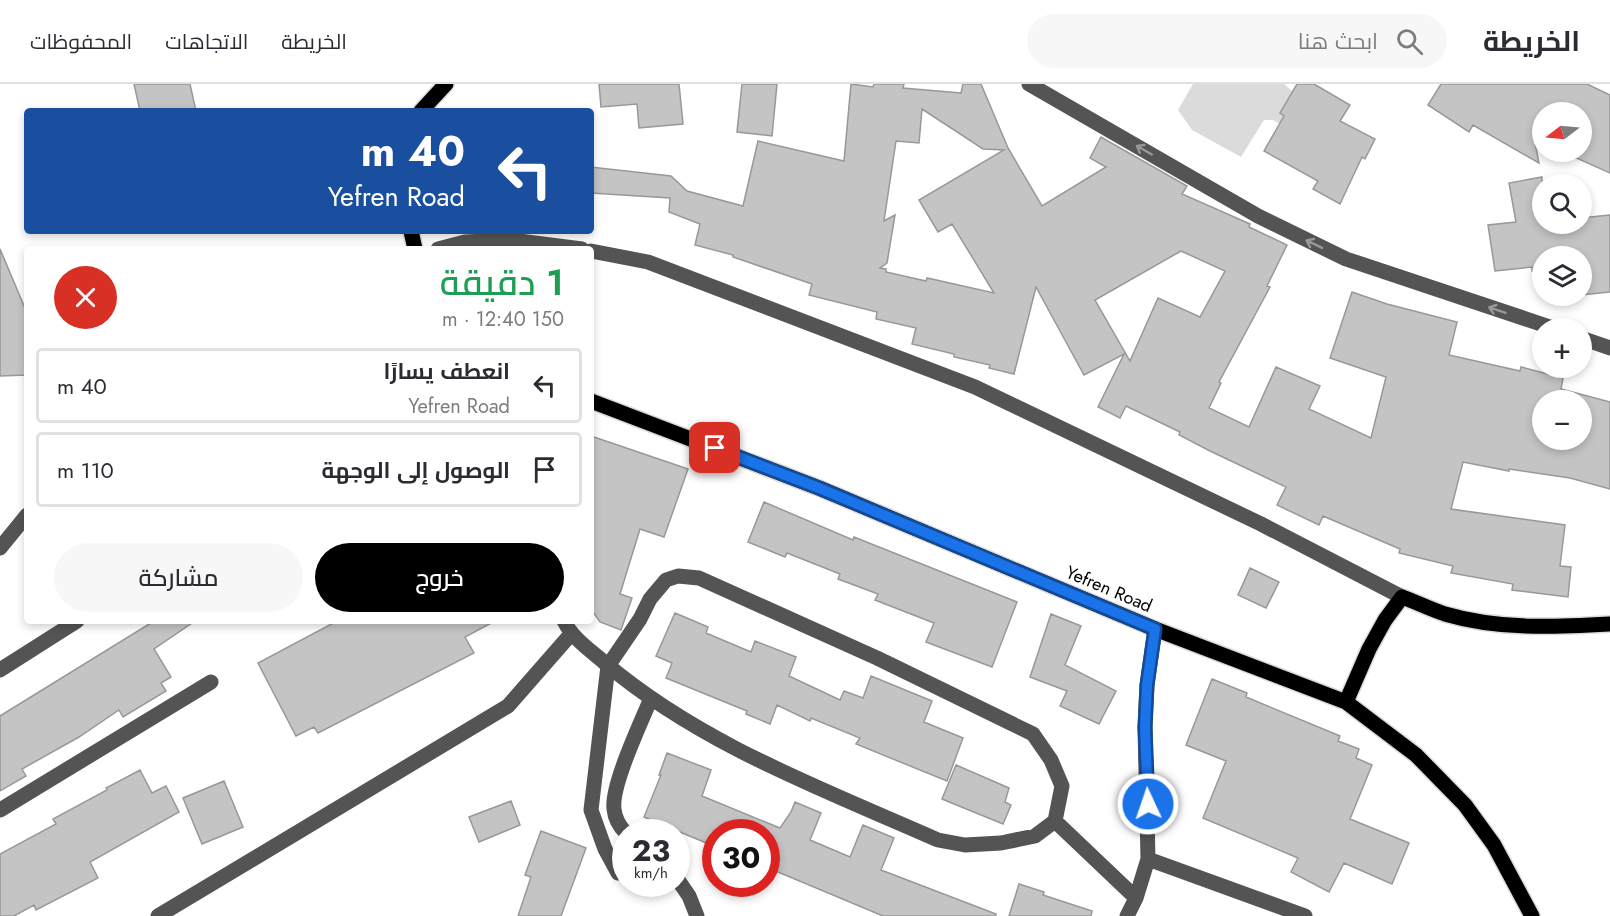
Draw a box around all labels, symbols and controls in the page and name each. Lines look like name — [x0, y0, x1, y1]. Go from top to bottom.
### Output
search box — [1027, 14, 1447, 68]
text: الخريطة — [1483, 21, 1580, 62]
text: ابحث هنا — [1298, 25, 1378, 57]
icon: search — [1393, 25, 1426, 58]
text: المحفوظات — [30, 27, 132, 57]
text: الاتجاهات — [165, 27, 248, 57]
text: الخريطة — [281, 27, 347, 57]
north arrow — [1532, 102, 1592, 162]
map controls — [1532, 102, 1592, 450]
text: 40 m — [361, 121, 465, 182]
icon: left — [486, 132, 564, 210]
one-way arrow — [1136, 143, 1153, 155]
button: search — [1532, 174, 1592, 234]
text: Yefren Road — [328, 177, 465, 216]
one-way arrow — [1306, 237, 1324, 249]
button: layers — [1532, 246, 1592, 306]
text: 1 دقيقة — [440, 256, 564, 308]
button: close — [54, 266, 117, 329]
one-way arrow — [1488, 304, 1507, 315]
text: 150 m · 12:40 — [442, 305, 564, 334]
button: + — [1532, 318, 1592, 378]
text: انعطف يسارًا — [383, 355, 510, 387]
icon: left — [528, 369, 561, 402]
text: 40 m — [57, 370, 107, 402]
button: − — [1532, 390, 1592, 450]
text: Yefren Road — [408, 392, 510, 421]
pin — [689, 422, 740, 473]
icon: arrive — [698, 431, 731, 464]
icon: arrive — [528, 453, 561, 486]
text: 110 m — [57, 454, 114, 486]
text: الوصول إلى الوجهة — [322, 454, 510, 486]
button: مشاركة — [54, 543, 303, 612]
button: خروج — [315, 543, 564, 612]
street label: Yefren Road — [1062, 559, 1156, 619]
position arrow — [1116, 772, 1180, 836]
speed limit sign: 30 — [702, 819, 780, 897]
text: 23 — [632, 829, 670, 872]
text: km/h — [634, 862, 668, 884]

